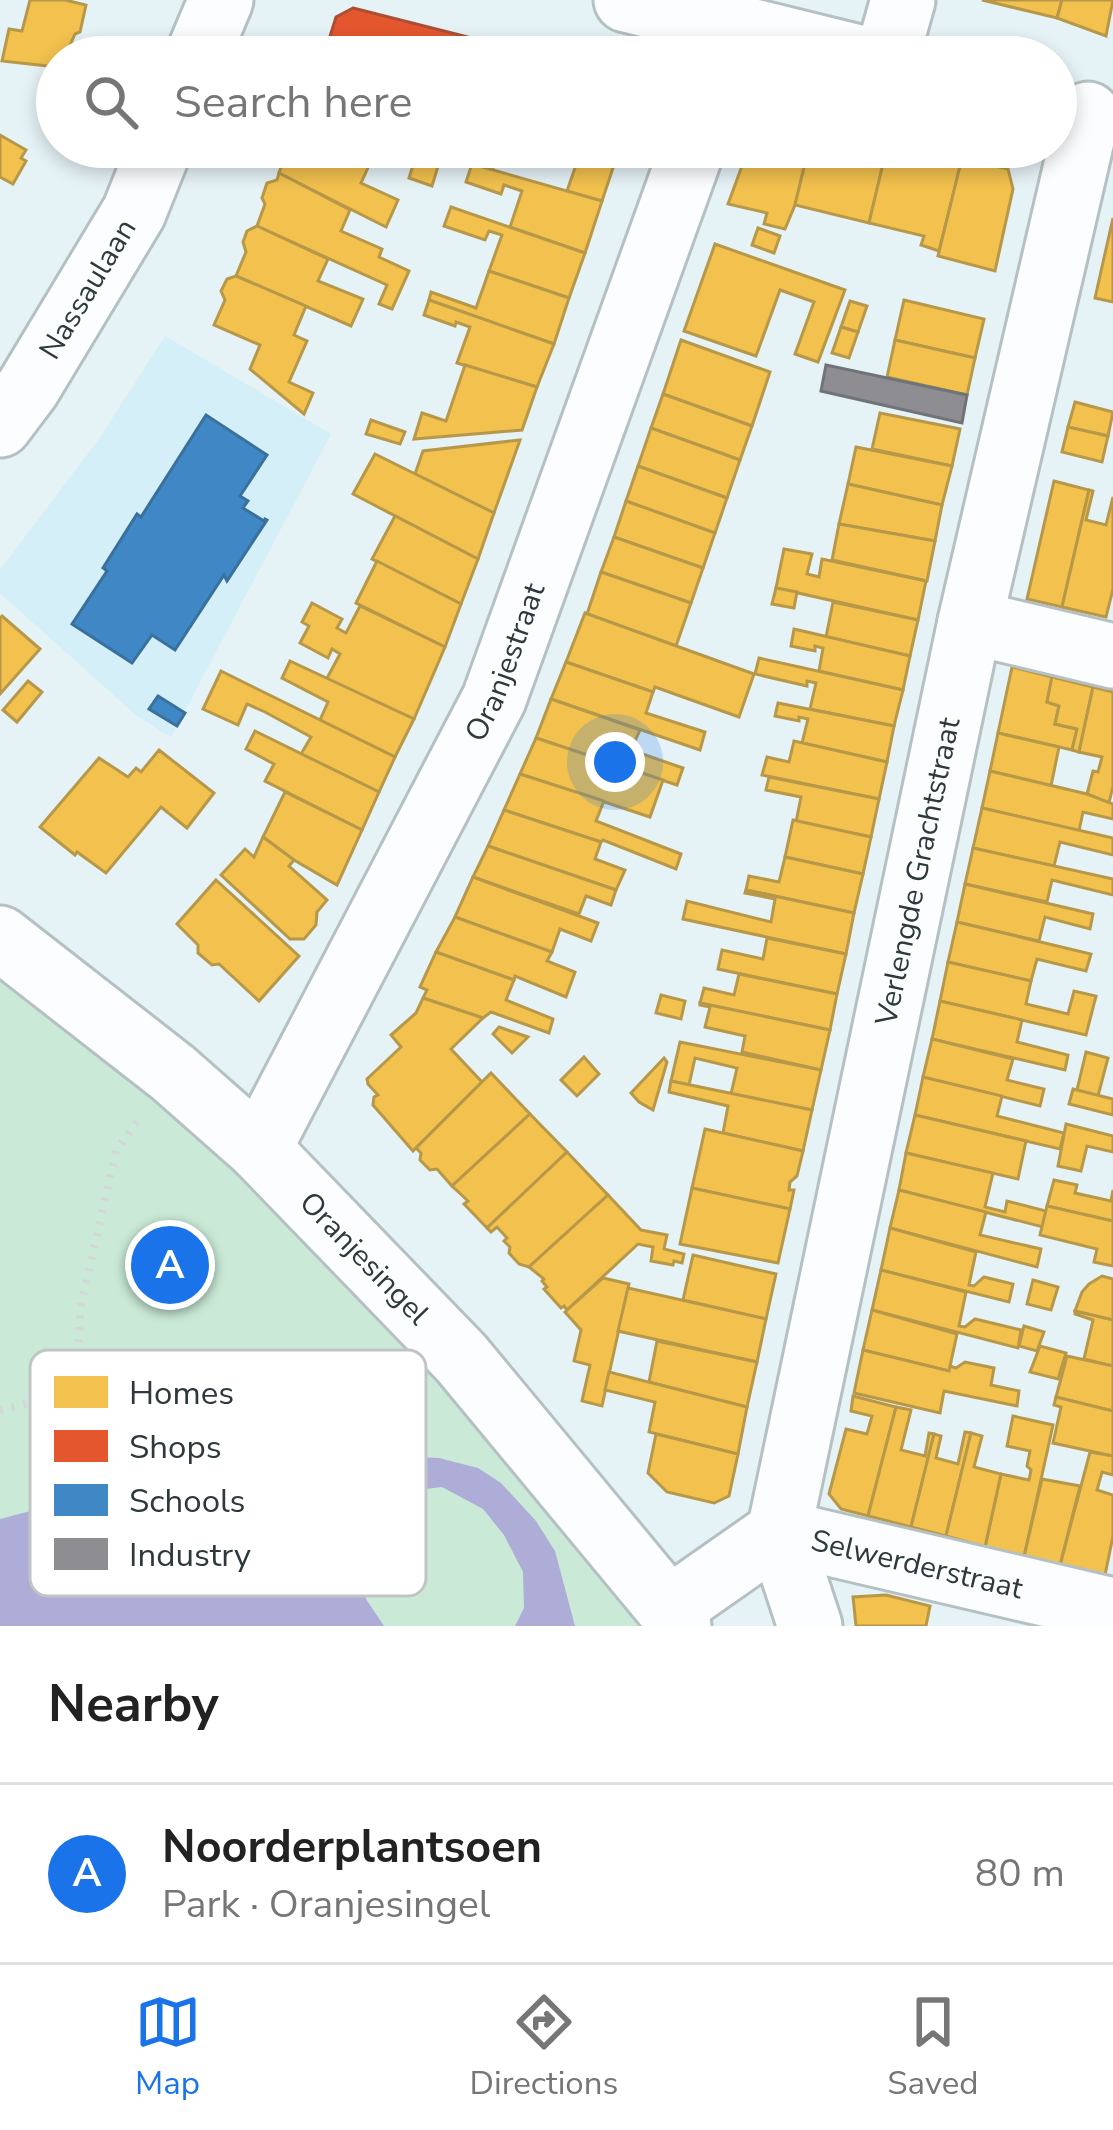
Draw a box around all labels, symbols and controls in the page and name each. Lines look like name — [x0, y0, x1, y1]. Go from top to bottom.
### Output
search box — [36, 36, 1077, 168]
icon: search — [78, 69, 144, 135]
text: Search here — [174, 72, 413, 133]
street label: Nassaulaan — [30, 211, 146, 367]
street label: Oranjestraat — [455, 577, 555, 749]
street label: Verlengde Grachtstraat — [866, 713, 971, 1030]
your location — [585, 732, 645, 792]
street label: Oranjesingel — [290, 1183, 438, 1334]
pin: A — [131, 1220, 209, 1310]
legend — [30, 1350, 426, 1596]
text: Homes — [129, 1371, 234, 1416]
text: Shops — [129, 1425, 222, 1470]
text: Schools — [129, 1479, 246, 1524]
street label: Selwerderstraat — [807, 1520, 1027, 1609]
text: Industry — [129, 1533, 251, 1578]
text: Nearby — [48, 1669, 219, 1739]
text: Noorderplantsoen — [162, 1817, 542, 1878]
text: A — [72, 1847, 102, 1900]
text: 80 m — [975, 1847, 1065, 1900]
text: Park · Oranjesingel — [162, 1878, 490, 1931]
tab: Map — [135, 1989, 201, 2106]
tab: Directions — [470, 1989, 618, 2106]
tab: Saved — [887, 1989, 978, 2106]

